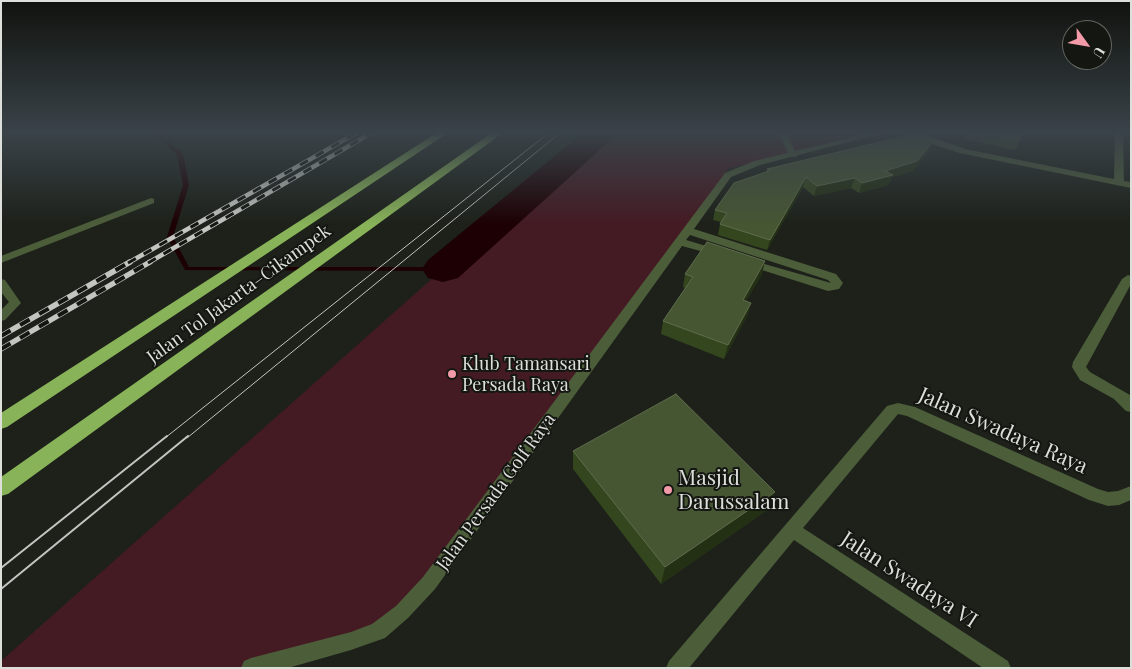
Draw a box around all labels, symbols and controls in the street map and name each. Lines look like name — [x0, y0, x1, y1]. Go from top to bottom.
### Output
north arrow — [1062, 20, 1112, 70]
text: U — [1089, 44, 1110, 62]
street label: Jalan Tol Jakarta–Cikampek — [143, 220, 335, 368]
place label: Klub Tamansari Persada Raya — [462, 353, 590, 396]
marker: Klub Tamansari Persada Raya — [446, 368, 458, 380]
street label: Jalan Swadaya Raya — [915, 382, 1091, 480]
street label: Jalan Persada Golf Raya — [432, 409, 560, 575]
place label: Masjid Darussalam — [678, 465, 789, 515]
marker: Masjid Darussalam — [662, 484, 674, 496]
street label: Jalan Swadaya VI — [836, 526, 982, 634]

